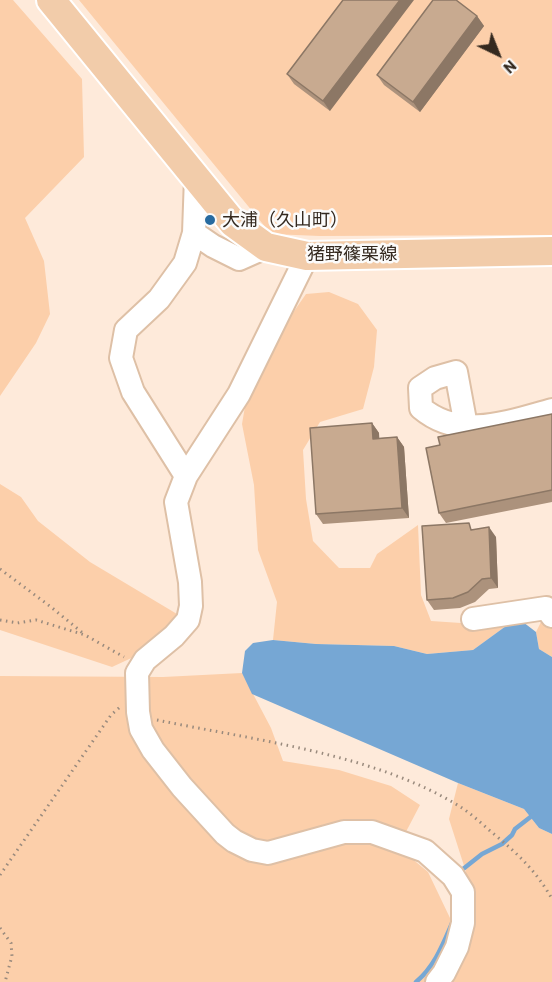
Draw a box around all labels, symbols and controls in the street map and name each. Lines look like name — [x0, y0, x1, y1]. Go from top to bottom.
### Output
north arrow — [468, 24, 528, 84]
text: N — [500, 57, 521, 78]
place label: 大浦（久山町） — [222, 209, 348, 231]
marker: 大浦（久山町） — [203, 213, 217, 227]
street label: 猪野篠栗線 — [307, 243, 397, 265]

